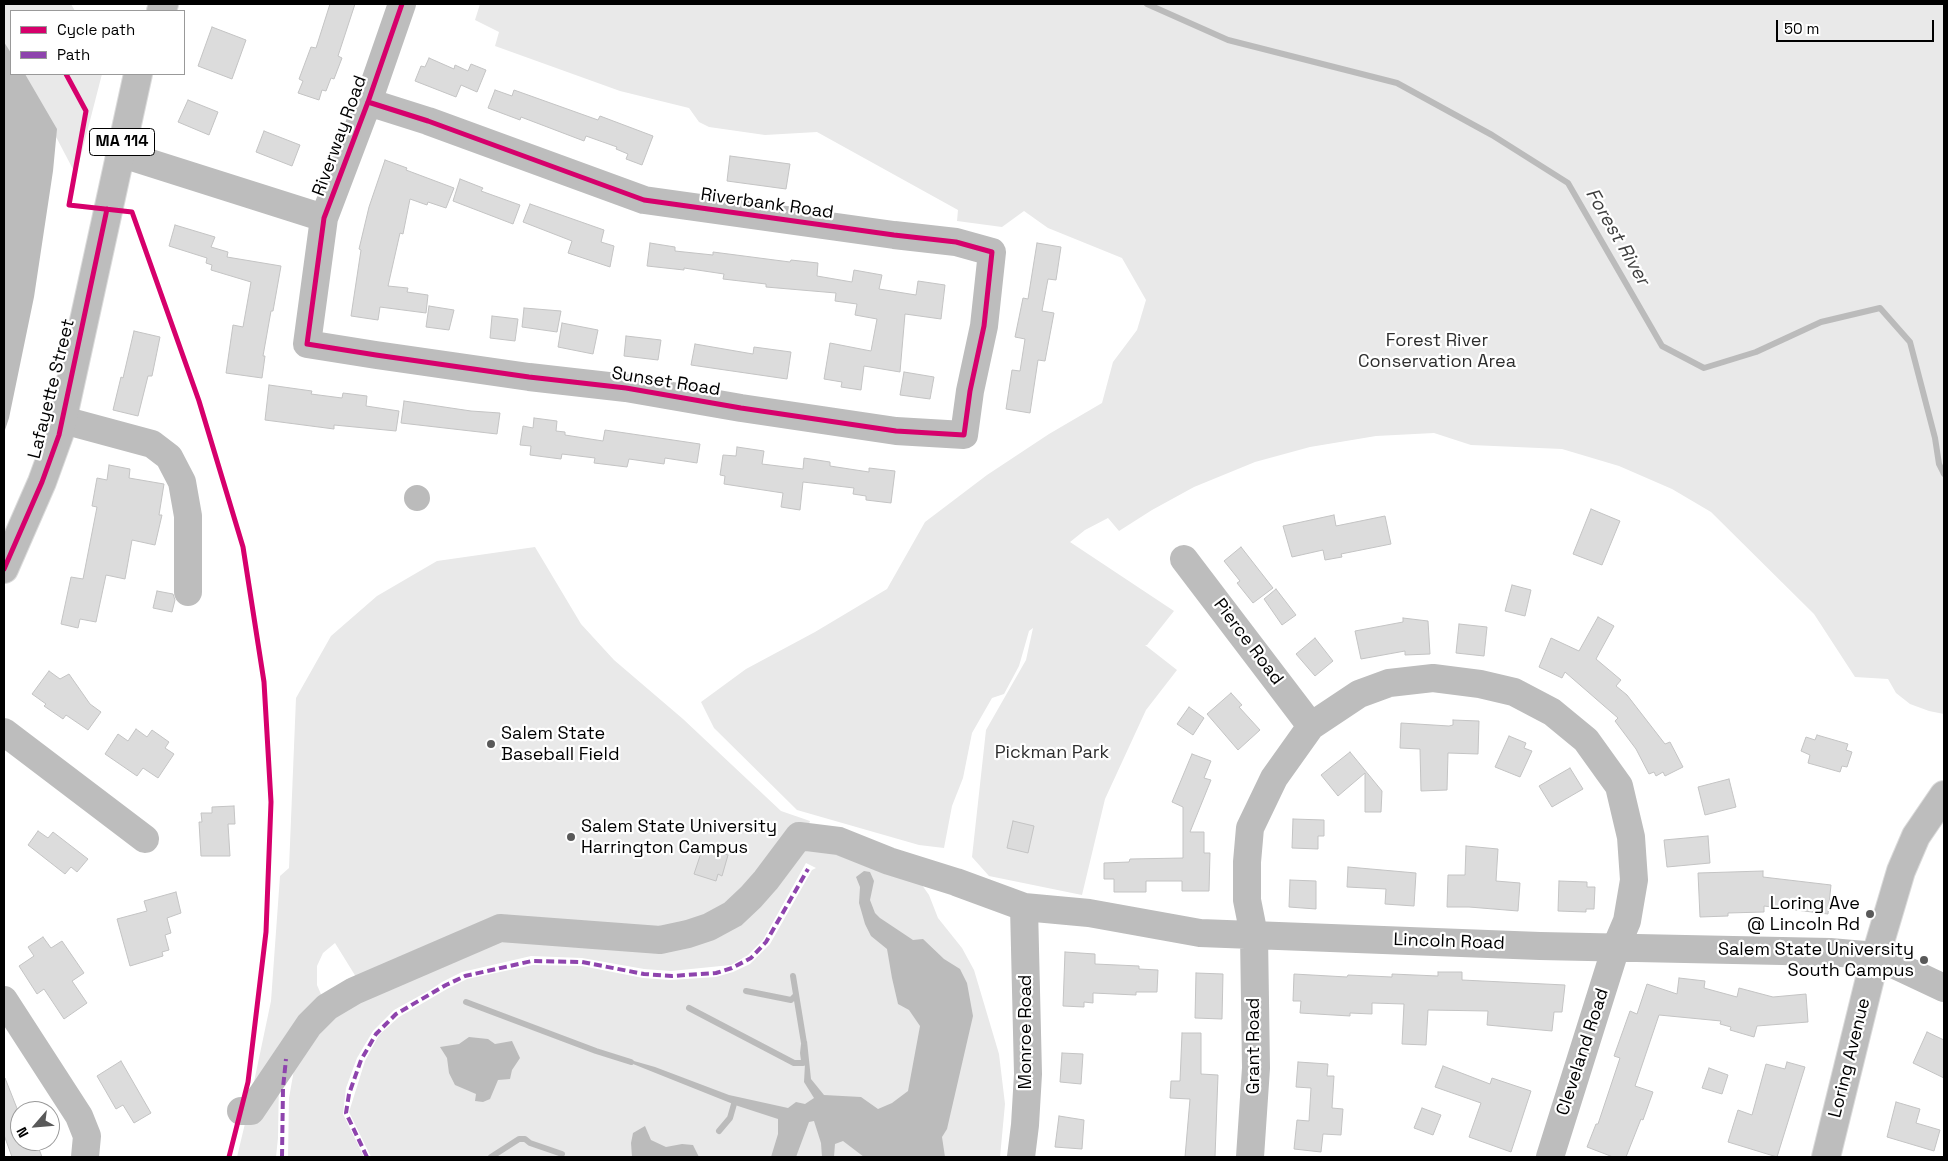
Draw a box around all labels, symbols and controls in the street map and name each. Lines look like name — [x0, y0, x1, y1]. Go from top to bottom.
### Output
legend — [10, 10, 185, 75]
scale bar — [1778, 10, 1936, 42]
text: 50 m — [1784, 19, 1819, 38]
text: Cycle path — [57, 20, 135, 39]
text: Path — [57, 45, 90, 64]
street label: Riverway Road — [308, 73, 372, 199]
road number: MA 114 — [90, 128, 154, 156]
street label: Riverbank Road — [699, 184, 835, 224]
water label: Forest River — [1580, 184, 1654, 290]
street label: Lafayette Street — [24, 317, 80, 461]
park label: Forest River Conservation Area — [1358, 330, 1516, 372]
street label: Sunset Road — [610, 363, 722, 401]
street label: Pierce Road — [1209, 595, 1287, 689]
place label: Salem State Baseball Field — [501, 723, 619, 766]
marker: Salem State Baseball Field — [485, 738, 497, 750]
park label: Pickman Park — [995, 742, 1109, 764]
place label: Salem State University Harrington Campus — [581, 816, 777, 859]
marker: Salem State University Harrington Campus — [565, 831, 577, 843]
place label: Loring Ave @ Lincoln Rd — [1747, 893, 1860, 936]
marker: Loring Ave @ Lincoln Rd — [1864, 908, 1876, 920]
street label: Lincoln Road — [1393, 929, 1505, 955]
place label: Salem State University South Campus — [1718, 939, 1914, 982]
marker: Salem State University South Campus — [1918, 954, 1930, 966]
street label: Monroe Road — [1015, 975, 1037, 1089]
street label: Cleveland Road — [1552, 986, 1614, 1118]
street label: Loring Avenue — [1825, 996, 1875, 1120]
street label: Grant Road — [1243, 998, 1265, 1094]
north arrow — [10, 1101, 60, 1151]
text: N — [12, 1124, 33, 1141]

